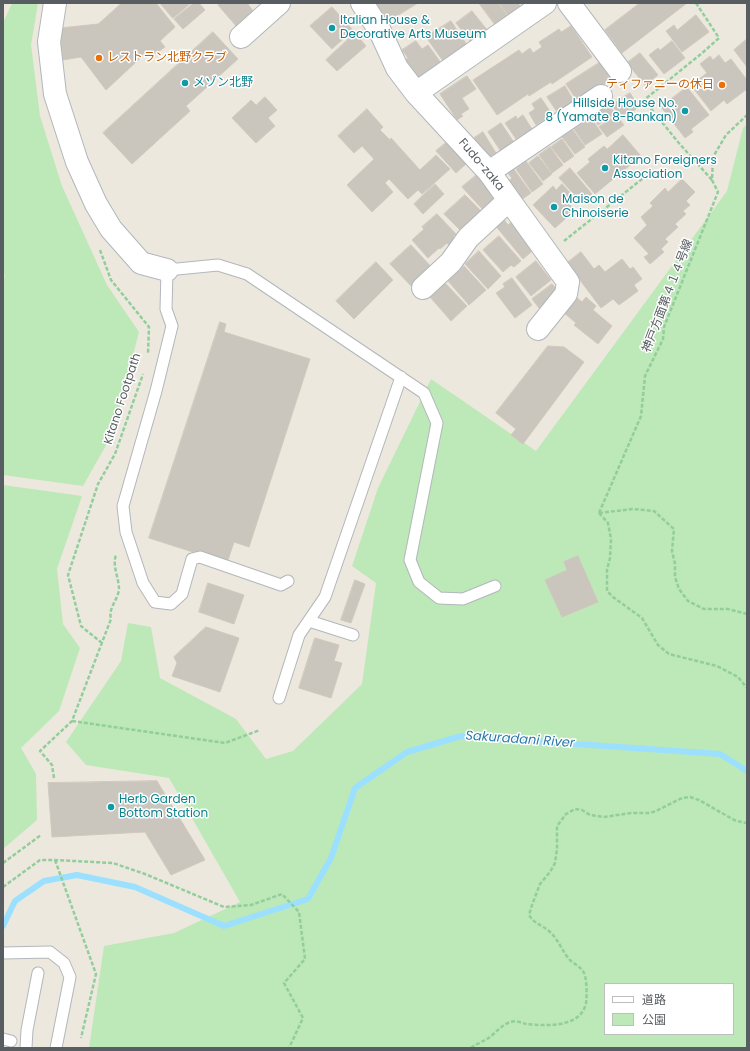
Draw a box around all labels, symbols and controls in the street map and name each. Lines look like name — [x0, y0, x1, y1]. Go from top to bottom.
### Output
place label: Italian House & Decorative Arts Museum — [340, 14, 486, 42]
marker: Italian House & Decorative Arts Museum — [327, 23, 337, 33]
place label: レストラン北野クラブ — [107, 51, 227, 65]
marker: レストラン北野クラブ — [94, 53, 104, 63]
place label: メゾン北野 — [193, 76, 253, 90]
marker: メゾン北野 — [180, 78, 190, 88]
place label: ティファニーの休日 — [606, 78, 714, 92]
marker: ティファニーの休日 — [717, 80, 727, 90]
place label: Hillside House No. 8 (Yamate 8-Bankan) — [545, 97, 677, 125]
marker: Hillside House No. 8 (Yamate 8-Bankan) — [680, 106, 690, 116]
street label: Fudo-zaka — [455, 136, 507, 194]
place label: Kitano Foreigners Association — [613, 154, 717, 182]
marker: Kitano Foreigners Association — [600, 163, 610, 173]
place label: Maison de Chinoiserie — [562, 193, 629, 221]
marker: Maison de Chinoiserie — [549, 202, 559, 212]
street label: 神戸方面第４１４号線 — [640, 237, 696, 355]
street label: Kitano Footpath — [101, 351, 145, 447]
water label: Sakuradani River — [465, 728, 575, 752]
place label: Herb Garden Bottom Station — [119, 793, 208, 821]
marker: Herb Garden Bottom Station — [106, 802, 116, 812]
legend — [604, 983, 734, 1035]
text: 道路 — [642, 991, 666, 1008]
text: 公園 — [642, 1011, 666, 1028]

